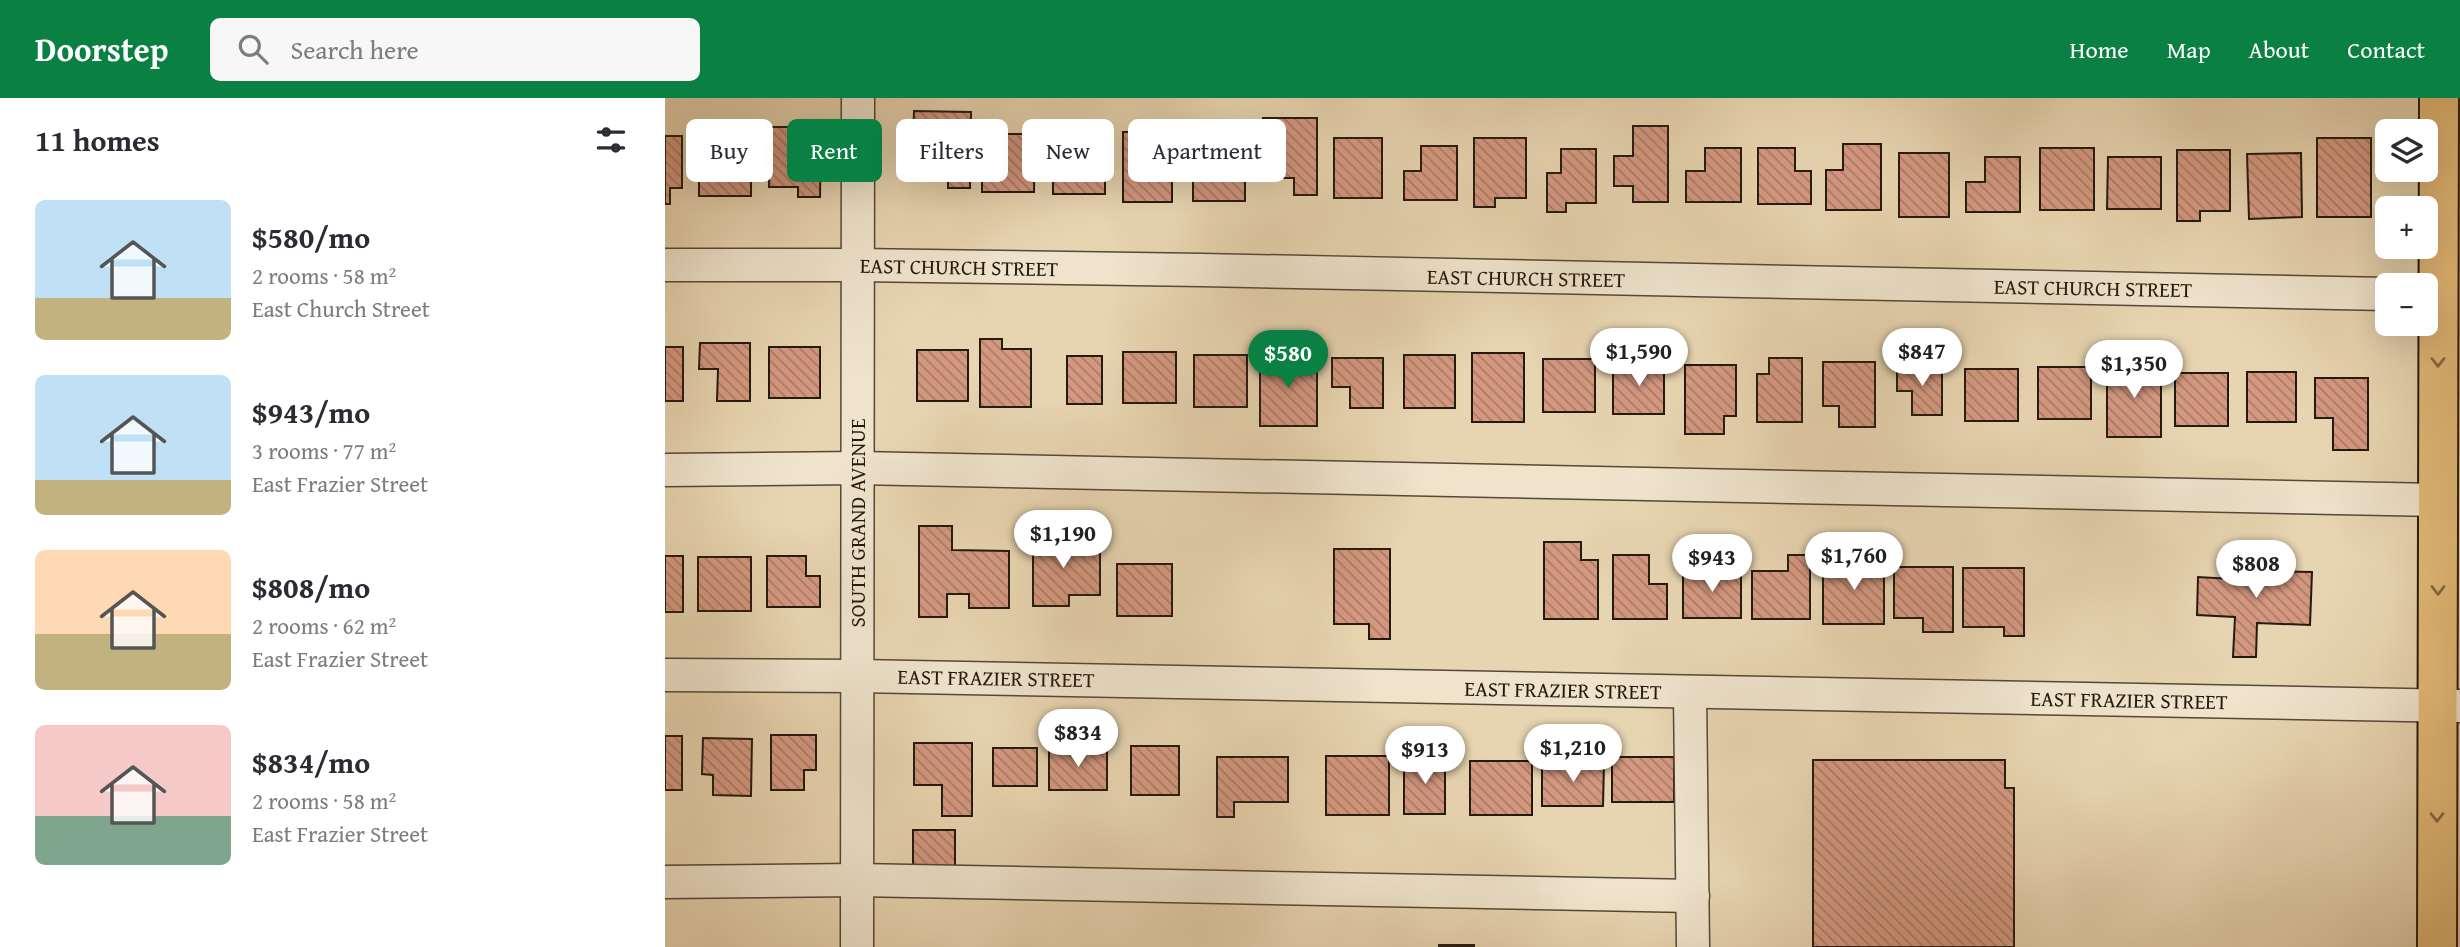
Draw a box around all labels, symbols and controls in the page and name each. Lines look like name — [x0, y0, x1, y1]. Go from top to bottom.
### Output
search box — [210, 18, 700, 81]
text: Doorstep — [35, 25, 168, 73]
icon: search — [234, 30, 272, 68]
text: Search here — [290, 30, 419, 69]
text: Home — [2070, 32, 2129, 67]
text: Map — [2167, 32, 2211, 67]
text: About — [2249, 32, 2309, 67]
text: Contact — [2347, 32, 2425, 67]
text: 11 homes — [35, 118, 160, 162]
chip: Buy — [686, 119, 773, 182]
chip: Rent — [787, 119, 882, 182]
chip: Filters — [896, 119, 1008, 182]
chip: New — [1022, 119, 1114, 182]
chip: Apartment — [1128, 119, 1286, 182]
map controls — [2375, 119, 2438, 336]
button: layers — [2375, 119, 2438, 182]
icon: filters — [592, 121, 630, 159]
button: + — [2375, 196, 2438, 259]
text: $580/mo — [252, 215, 370, 259]
icon: home — [91, 228, 175, 312]
street label: EAST CHURCH STREET — [860, 250, 1059, 284]
text: 2 rooms · 58 m² — [252, 259, 396, 292]
street label: EAST CHURCH STREET — [1427, 261, 1626, 295]
street label: EAST CHURCH STREET — [1994, 271, 2193, 305]
button: − — [2375, 273, 2438, 336]
text: East Church Street — [252, 292, 430, 325]
pin: $1,590 — [1582, 328, 1696, 388]
pin: $847 — [1881, 328, 1963, 388]
pin: $580 — [1247, 330, 1329, 390]
text: $1,590 — [1606, 334, 1672, 367]
text: $847 — [1898, 334, 1946, 367]
text: $580 — [1264, 336, 1312, 369]
pin: $1,350 — [2077, 341, 2191, 400]
text: $1,350 — [2101, 346, 2167, 379]
one-way arrow — [2430, 357, 2446, 368]
text: $943/mo — [252, 390, 370, 434]
icon: home — [91, 403, 175, 487]
street label: SOUTH GRAND AVENUE — [842, 418, 873, 628]
text: 3 rooms · 77 m² — [252, 434, 396, 467]
text: East Frazier Street — [252, 467, 428, 500]
pin: $1,190 — [1006, 510, 1120, 570]
text: $1,190 — [1030, 516, 1096, 549]
pin: $1,760 — [1797, 532, 1911, 592]
pin: $943 — [1671, 534, 1753, 594]
text: $1,760 — [1821, 538, 1887, 571]
text: $943 — [1688, 540, 1736, 573]
pin: $808 — [2215, 540, 2297, 600]
text: $808 — [2232, 546, 2280, 579]
text: $808/mo — [252, 565, 370, 609]
icon: home — [91, 578, 175, 662]
one-way arrow — [2430, 585, 2446, 595]
text: 2 rooms · 62 m² — [252, 609, 396, 642]
text: East Frazier Street — [252, 642, 428, 675]
street label: EAST FRAZIER STREET — [897, 661, 1095, 695]
street label: EAST FRAZIER STREET — [1464, 673, 1662, 707]
street label: EAST FRAZIER STREET — [2030, 683, 2228, 717]
pin: $834 — [1037, 710, 1119, 769]
text: $834 — [1054, 715, 1102, 748]
pin: $1,210 — [1516, 724, 1630, 784]
pin: $913 — [1384, 726, 1466, 786]
text: $1,210 — [1540, 730, 1606, 763]
text: $913 — [1401, 732, 1449, 765]
text: $834/mo — [252, 740, 370, 784]
icon: home — [91, 753, 175, 837]
text: 2 rooms · 58 m² — [252, 784, 396, 817]
one-way arrow — [2429, 812, 2445, 823]
text: East Frazier Street — [252, 817, 428, 850]

